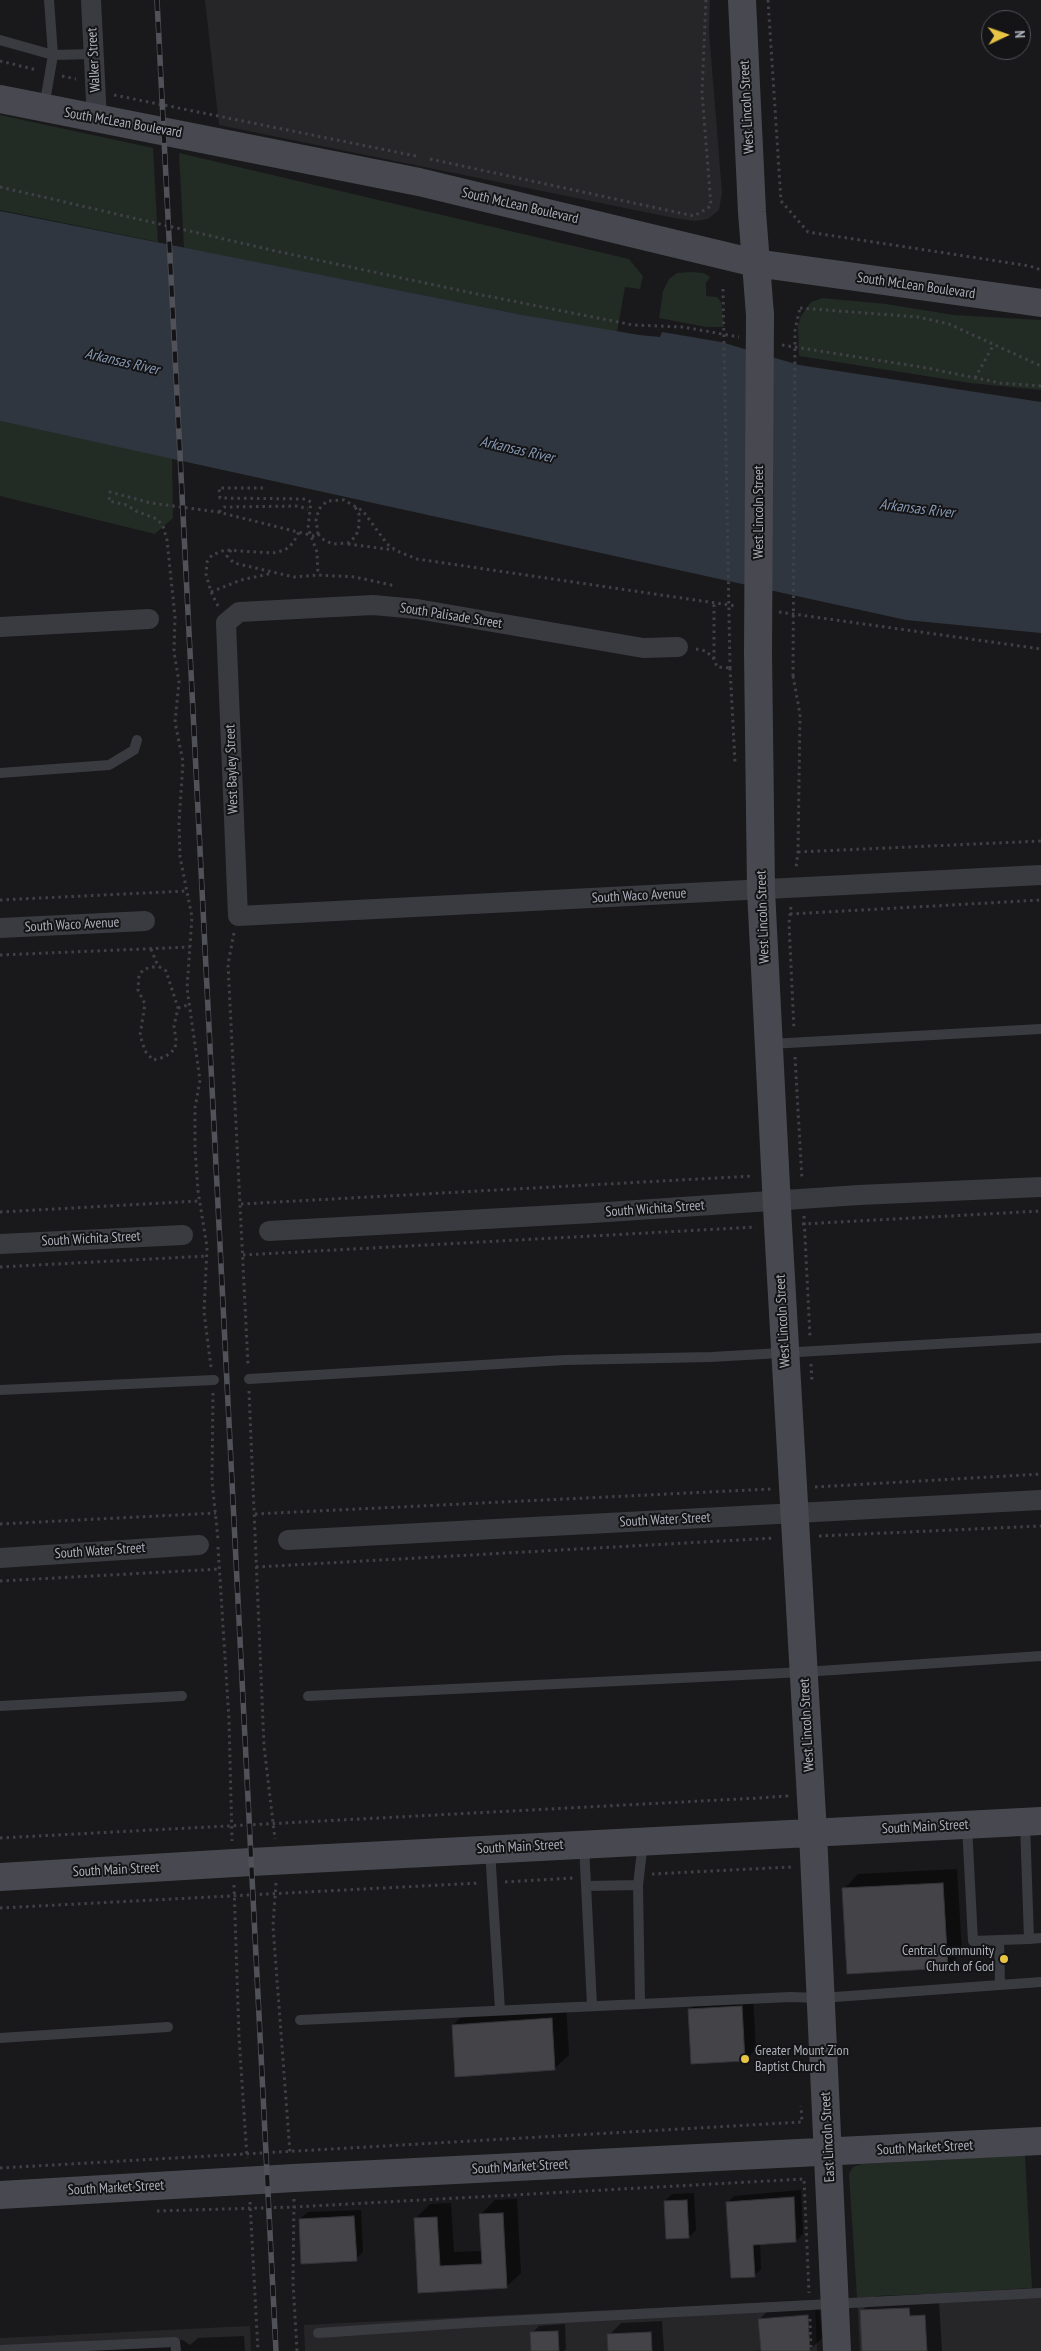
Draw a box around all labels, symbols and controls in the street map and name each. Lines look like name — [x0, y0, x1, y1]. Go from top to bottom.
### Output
north arrow — [981, 10, 1031, 60]
street label: Walker Street — [84, 27, 104, 93]
text: N — [1011, 30, 1029, 39]
street label: West Lincoln Street — [736, 60, 758, 154]
street label: South McLean Boulevard — [63, 104, 183, 142]
street label: South McLean Boulevard — [460, 184, 580, 228]
street label: South McLean Boulevard — [856, 269, 976, 303]
water label: Arkansas River — [83, 345, 161, 379]
water label: Arkansas River — [478, 433, 556, 467]
street label: West Lincoln Street — [751, 465, 767, 559]
water label: Arkansas River — [878, 495, 956, 523]
street label: South Palisade Street — [399, 600, 503, 632]
street label: West Bayley Street — [222, 724, 242, 814]
street label: West Lincoln Street — [753, 870, 773, 964]
street label: South Waco Avenue — [591, 885, 687, 907]
street label: South Waco Avenue — [24, 914, 120, 936]
street label: South Wichita Street — [605, 1197, 705, 1221]
street label: South Wichita Street — [41, 1228, 141, 1250]
street label: West Lincoln Street — [772, 1274, 794, 1368]
street label: South Water Street — [619, 1509, 711, 1531]
street label: South Water Street — [54, 1539, 146, 1563]
street label: West Lincoln Street — [796, 1678, 818, 1772]
street label: South Main Street — [881, 1816, 969, 1838]
street label: South Main Street — [476, 1836, 564, 1858]
street label: South Main Street — [72, 1859, 160, 1881]
place label: Central Community Church of God — [902, 1943, 994, 1975]
marker: Central Community Church of God — [998, 1953, 1010, 1965]
place label: Greater Mount Zion Baptist Church — [755, 2043, 849, 2076]
marker: Greater Mount Zion Baptist Church — [739, 2053, 751, 2065]
street label: East Lincoln Street — [817, 2091, 839, 2183]
street label: South Market Street — [876, 2137, 974, 2159]
street label: South Market Street — [471, 2156, 569, 2178]
street label: South Market Street — [67, 2177, 165, 2199]

